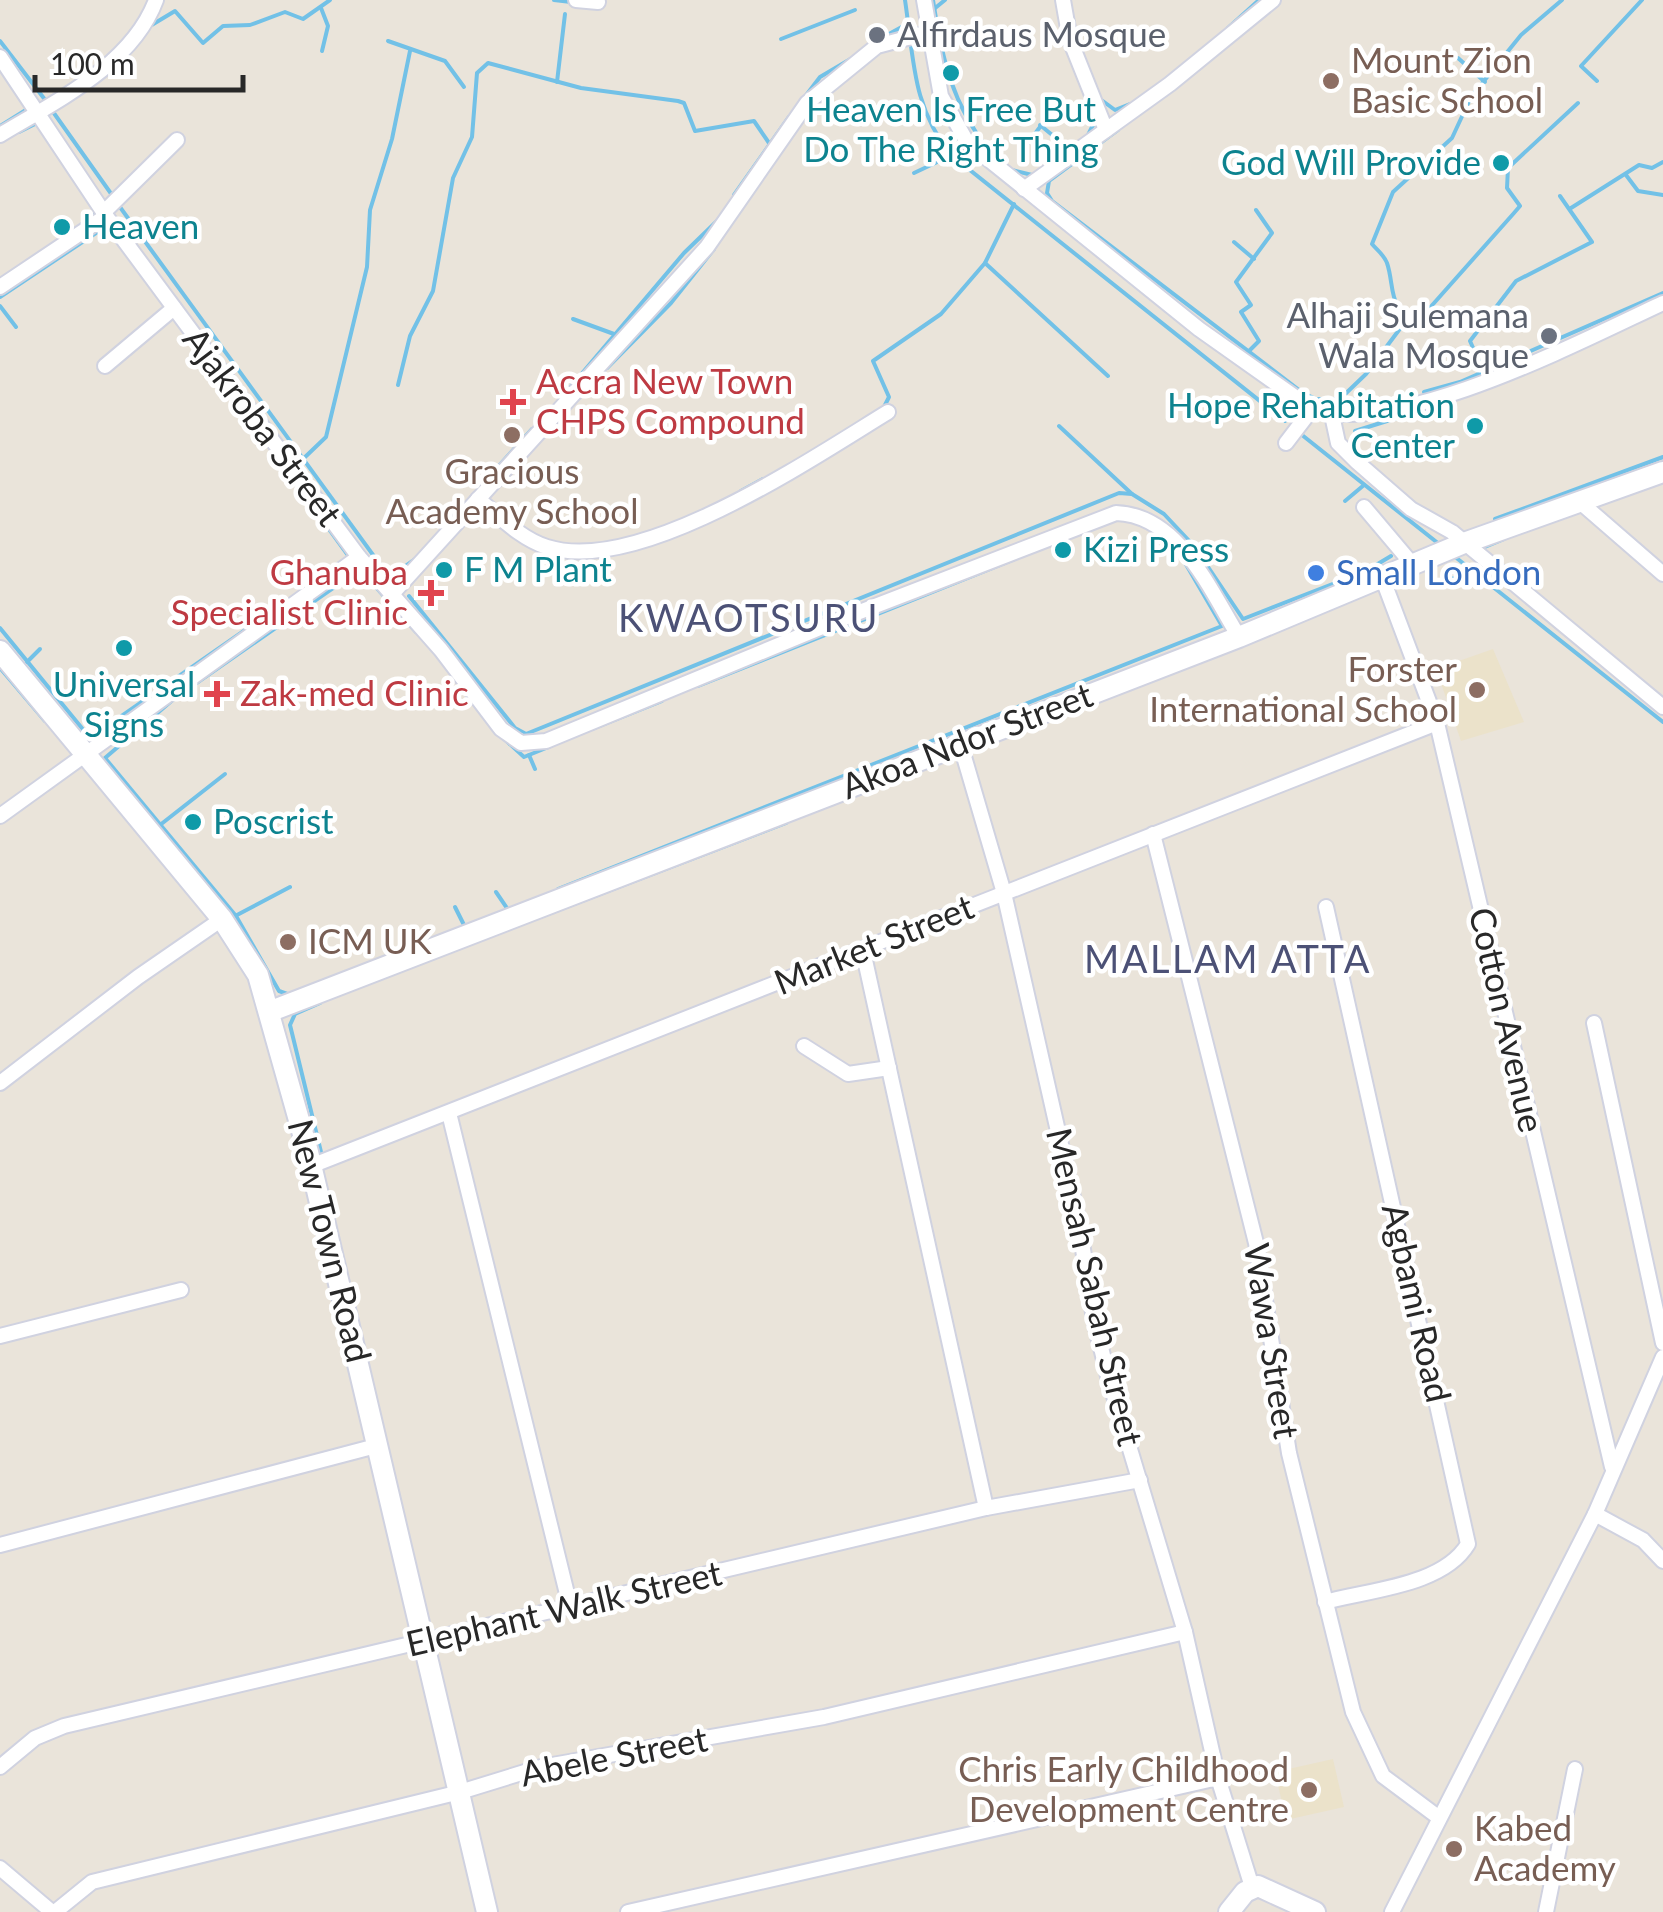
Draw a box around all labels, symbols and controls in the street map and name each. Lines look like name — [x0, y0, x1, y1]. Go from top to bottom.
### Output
place label: Alfirdaus Mosque — [897, 12, 1166, 54]
marker: Alfirdaus Mosque — [866, 24, 888, 46]
scale bar — [35, 30, 242, 92]
place label: Mount Zion Basic School — [1351, 38, 1543, 120]
text: 100 m — [50, 45, 135, 81]
marker: Heaven Is Free But Do The Right Thing — [940, 62, 962, 84]
marker: Mount Zion Basic School — [1320, 70, 1342, 92]
place label: Heaven Is Free But Do The Right Thing — [803, 87, 1099, 169]
place label: God Will Provide — [1221, 140, 1481, 182]
marker: God Will Provide — [1490, 152, 1512, 174]
place label: Heaven — [82, 204, 199, 246]
marker: Heaven — [51, 216, 73, 238]
place label: Alhaji Sulemana Wala Mosque — [1286, 293, 1529, 375]
street label: Ajakroba Street — [175, 318, 352, 534]
marker: Alhaji Sulemana Wala Mosque — [1538, 325, 1560, 347]
place label: Accra New Town CHPS Compound — [536, 359, 805, 441]
place label: Hope Rehabitation Center — [1167, 383, 1455, 465]
marker: Accra New Town CHPS Compound — [500, 389, 526, 415]
marker: Hope Rehabitation Center — [1464, 415, 1486, 437]
marker: Gracious Academy School — [501, 424, 523, 446]
place label: Gracious Academy School — [386, 449, 638, 531]
place label: Kizi Press — [1083, 527, 1229, 569]
marker: Kizi Press — [1052, 539, 1074, 561]
place label: F M Plant — [464, 547, 612, 589]
place label: Ghanuba Specialist Clinic — [171, 550, 408, 632]
place label: Small London — [1336, 550, 1541, 592]
marker: F M Plant — [433, 559, 455, 581]
marker: Small London — [1305, 562, 1327, 584]
marker: Ghanuba Specialist Clinic — [418, 580, 444, 606]
district label: KWAOTSURU — [618, 594, 880, 640]
marker: Universal Signs — [113, 637, 135, 659]
place label: Forster International School — [1149, 647, 1457, 729]
place label: Universal Signs — [53, 662, 195, 744]
place label: Zak-med Clinic — [240, 671, 469, 713]
street label: Akoa Ndor Street — [835, 672, 1098, 806]
marker: Forster International School — [1466, 679, 1488, 701]
marker: Zak-med Clinic — [204, 681, 230, 707]
place label: Poscrist — [213, 799, 334, 841]
marker: Poscrist — [182, 811, 204, 833]
street label: Market Street — [768, 884, 979, 1002]
street label: Cotton Avenue — [1462, 903, 1554, 1136]
place label: ICM UK — [308, 919, 432, 961]
marker: ICM UK — [277, 931, 299, 953]
district label: MALLAM ATTA — [1084, 935, 1372, 981]
street label: New Town Road — [280, 1115, 381, 1366]
street label: Mensah Sabah Street — [1039, 1124, 1153, 1450]
street label: Agbami Road — [1375, 1199, 1461, 1406]
street label: Wawa Street — [1237, 1240, 1309, 1442]
street label: Elephant Walk Street — [402, 1550, 726, 1664]
street label: Abele Street — [517, 1716, 711, 1794]
place label: Chris Early Childhood Development Centre — [958, 1747, 1289, 1829]
marker: Chris Early Childhood Development Centre — [1298, 1779, 1320, 1801]
place label: Kabed Academy — [1474, 1806, 1616, 1888]
marker: Kabed Academy — [1443, 1838, 1465, 1860]

